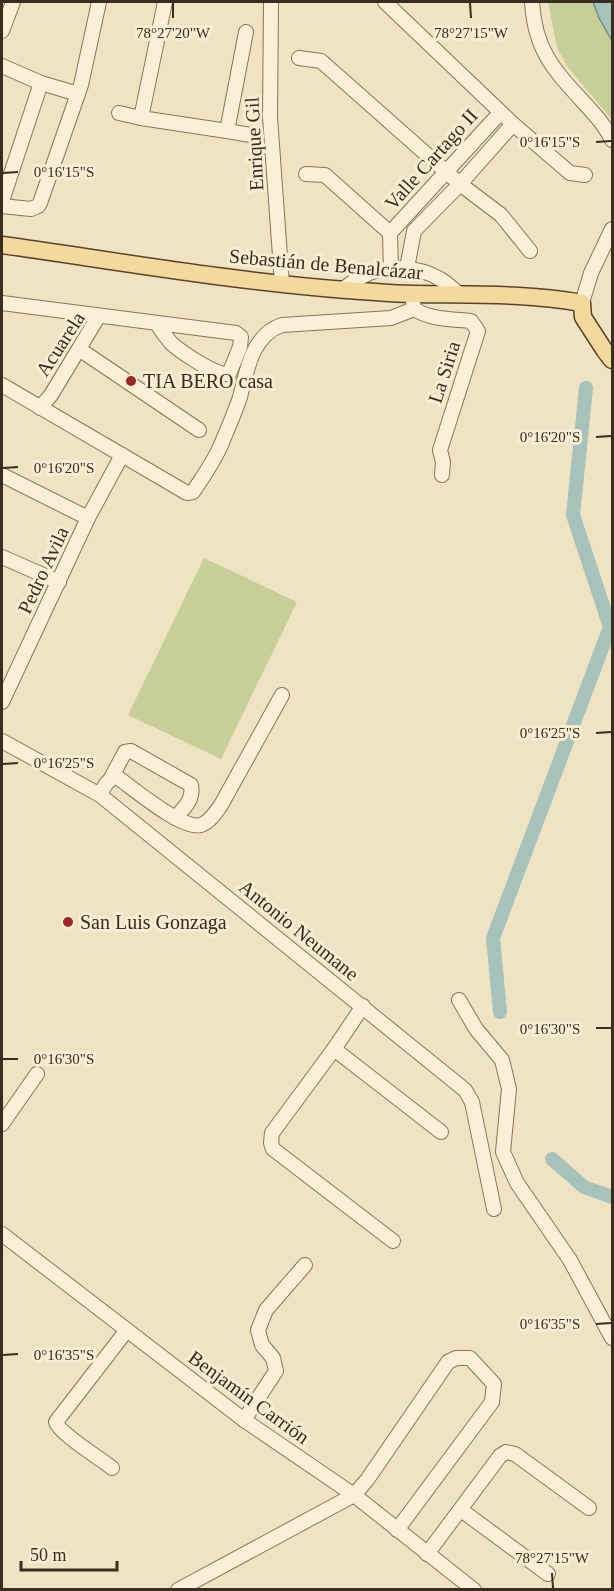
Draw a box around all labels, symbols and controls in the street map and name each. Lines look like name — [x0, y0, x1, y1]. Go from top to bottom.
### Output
text: 78°27'20"W — [136, 25, 211, 41]
text: 78°27'15"W — [434, 25, 509, 41]
street label: Enrique Gil — [241, 96, 268, 191]
street label: Valle Cartago II — [380, 104, 483, 214]
text: 0°16'15"S — [520, 134, 580, 150]
text: 0°16'15"S — [34, 164, 94, 180]
street label: Sebastián de Benalcázar — [228, 245, 424, 283]
street label: Acuarela — [31, 308, 89, 380]
street label: La Siria — [424, 338, 464, 406]
place label: TIA BERO casa — [143, 370, 273, 392]
marker: TIA BERO casa — [124, 374, 138, 388]
text: 0°16'20"S — [520, 429, 580, 445]
text: 0°16'20"S — [34, 460, 94, 476]
street label: Pedro Avila — [13, 523, 73, 617]
text: 0°16'25"S — [520, 725, 580, 741]
text: 0°16'25"S — [34, 755, 94, 771]
street label: Antonio Neumane — [235, 875, 363, 985]
place label: San Luis Gonzaga — [80, 911, 227, 934]
marker: San Luis Gonzaga — [61, 915, 75, 929]
text: 0°16'30"S — [520, 1021, 580, 1037]
text: 0°16'30"S — [34, 1051, 94, 1067]
text: 0°16'35"S — [520, 1316, 580, 1332]
street label: Benjamín Carrión — [184, 1346, 314, 1449]
text: 0°16'35"S — [34, 1347, 94, 1363]
scale bar — [21, 1534, 117, 1572]
text: 50 m — [30, 1545, 67, 1565]
text: 78°27'15"W — [515, 1550, 590, 1566]

